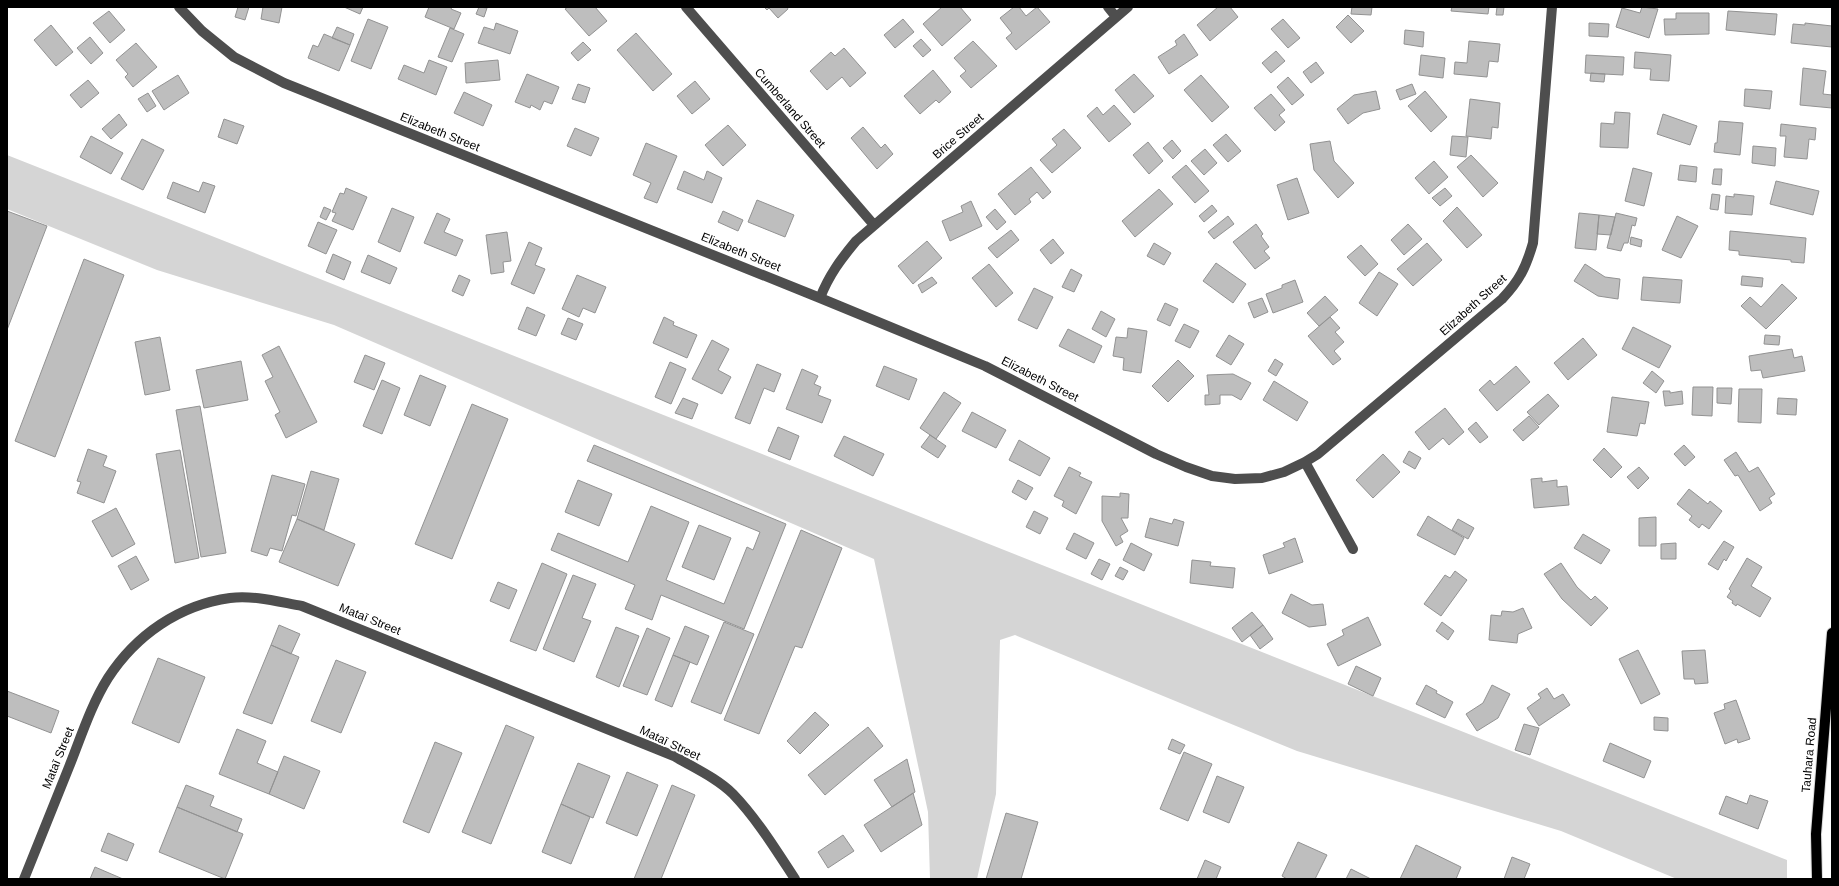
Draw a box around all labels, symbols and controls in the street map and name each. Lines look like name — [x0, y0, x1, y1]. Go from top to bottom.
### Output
street label: Cumberland Street — [752, 65, 829, 151]
street label: Elizabeth Street — [398, 110, 483, 155]
street label: Brice Street — [930, 110, 987, 162]
street label: Elizabeth Street — [699, 230, 784, 275]
street label: Elizabeth Street — [1437, 271, 1510, 339]
street label: Elizabeth Street — [999, 354, 1082, 405]
street label: Mataī Street — [337, 600, 404, 638]
street label: Tauhara Road — [1799, 717, 1819, 793]
street label: Mataī Street — [637, 723, 703, 763]
street label: Mataī Street — [39, 724, 77, 791]

